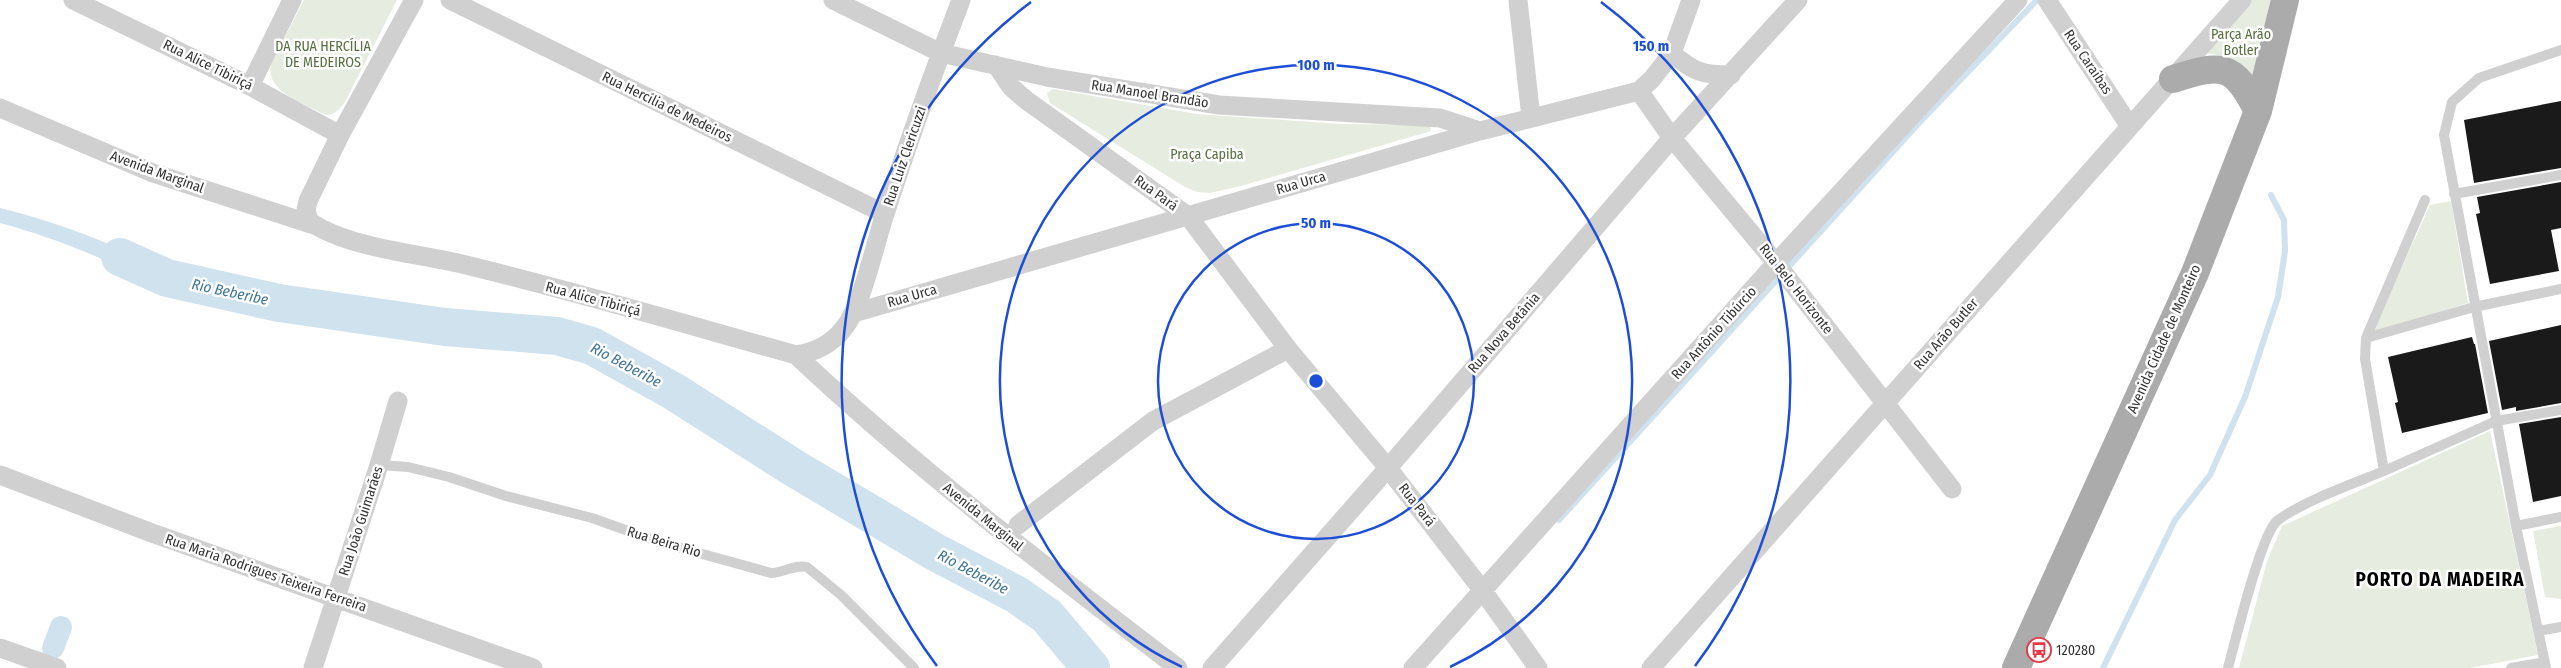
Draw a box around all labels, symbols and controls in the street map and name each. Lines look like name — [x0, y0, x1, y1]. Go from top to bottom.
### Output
park label: Parça Arão Botler — [2211, 26, 2271, 59]
street label: Rua Caraíbas — [2060, 27, 2116, 97]
street label: Rua Alice Tibiriçá — [160, 36, 256, 94]
park label: DA RUA HERCÍLIA DE MEDEIROS — [275, 37, 371, 71]
text: 150 m — [1633, 37, 1669, 55]
text: 100 m — [1297, 56, 1335, 74]
street label: Rua Hercília de Medeiros — [599, 68, 735, 146]
street label: Rua Manoel Brandão — [1090, 76, 1210, 112]
street label: Rua Luiz Clericuzzi — [880, 104, 930, 208]
park label: Praça Capiba — [1170, 146, 1244, 163]
street label: Avenida Marginal — [108, 147, 206, 197]
street label: Rua Urca — [1274, 168, 1328, 198]
street label: Rua Pará — [1131, 171, 1181, 215]
text: 50 m — [1301, 214, 1331, 232]
street label: Rua Belo Horizonte — [1756, 241, 1837, 338]
street label: Avenida Cidade de Monteiro — [2124, 262, 2204, 416]
water label: Rio Beberibe — [190, 275, 270, 309]
street label: Rua Alice Tibiriçá — [544, 278, 643, 320]
street label: Rua Urca — [885, 281, 939, 311]
street label: Rua Antônio Tibúrcio — [1668, 283, 1760, 383]
street label: Rua Nova Betânia — [1465, 289, 1544, 377]
street label: Rua Arão Butler — [1910, 295, 1982, 373]
water label: Rio Beberibe — [588, 339, 664, 391]
centre of rings — [1307, 372, 1325, 390]
street label: Rua João Guimarães — [335, 464, 387, 578]
street label: Avenida Marginal — [939, 479, 1027, 555]
street label: Rua Pará — [1395, 480, 1439, 530]
street label: Rua Beira Rio — [625, 523, 703, 561]
street label: Rua Maria Rodrigues Teixeira Ferreira — [163, 530, 369, 616]
water label: Rio Beberibe — [935, 546, 1011, 598]
district label: PORTO DA MADEIRA — [2356, 568, 2524, 591]
bus stop icon: 120280 — [2026, 637, 2052, 663]
place label: 120280 — [2056, 642, 2095, 659]

